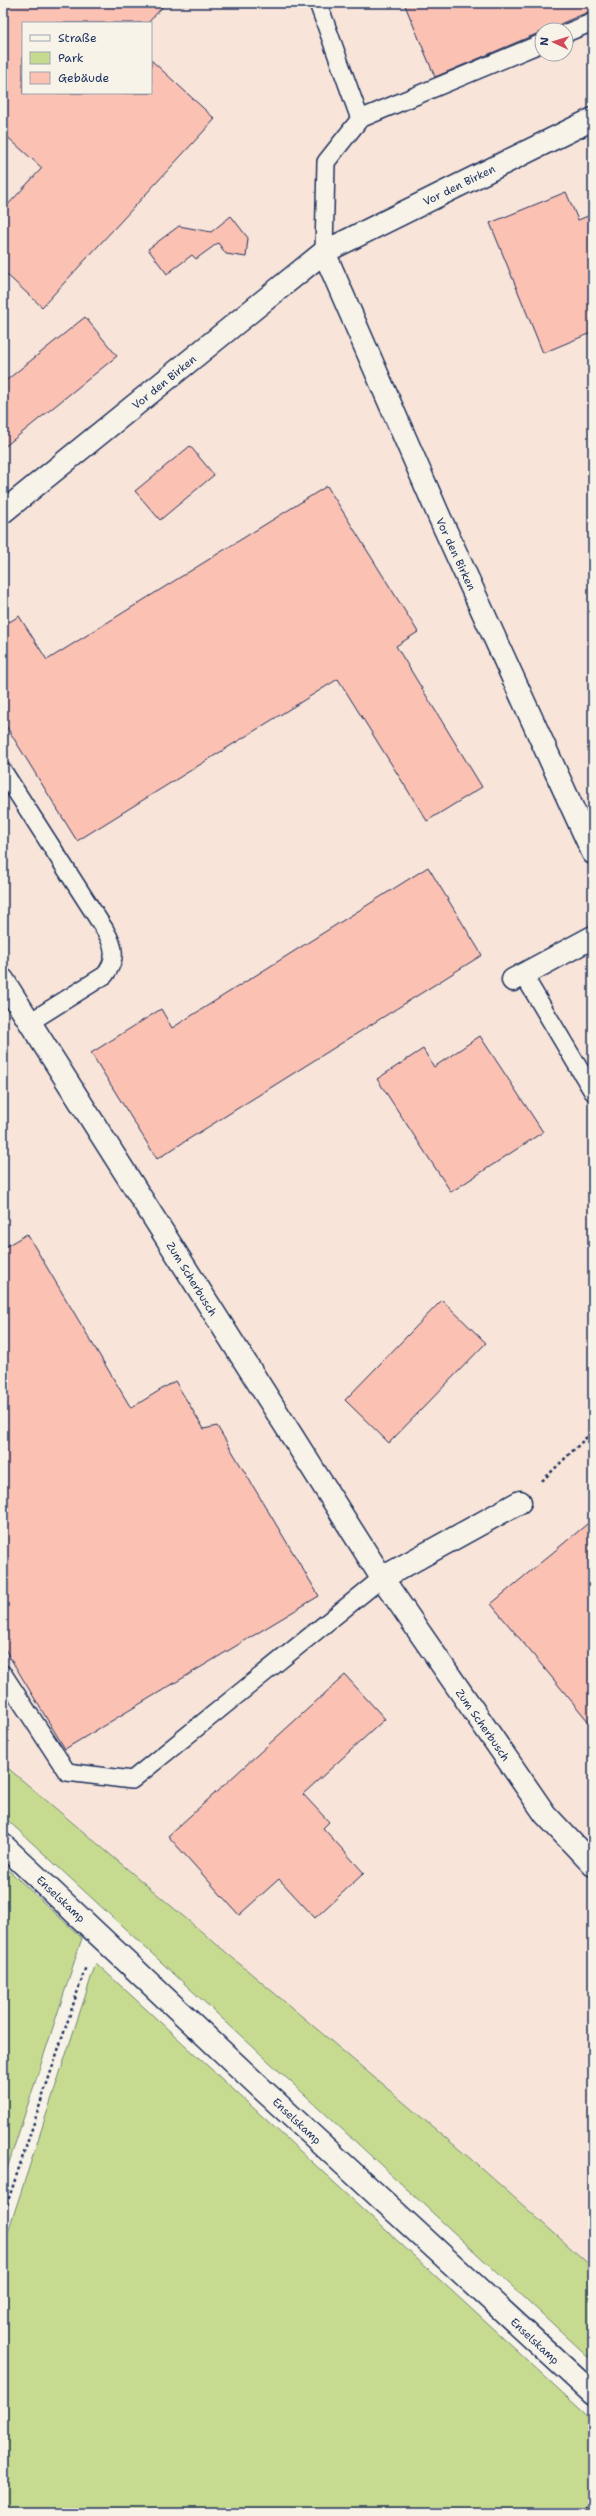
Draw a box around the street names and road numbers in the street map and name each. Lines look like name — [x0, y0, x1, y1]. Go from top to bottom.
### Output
street label: Vor den Birken — [421, 161, 498, 209]
street label: Vor den Birken — [129, 352, 200, 413]
street label: Vor den Birken — [432, 515, 479, 593]
street label: Zum Scherbusch — [163, 1239, 220, 1319]
street label: Zum Scherbusch — [452, 1686, 513, 1764]
street label: Enselskamp — [33, 1873, 88, 1926]
street label: Enselskamp — [269, 2095, 324, 2148]
street label: Enselskamp — [507, 2315, 562, 2368]

